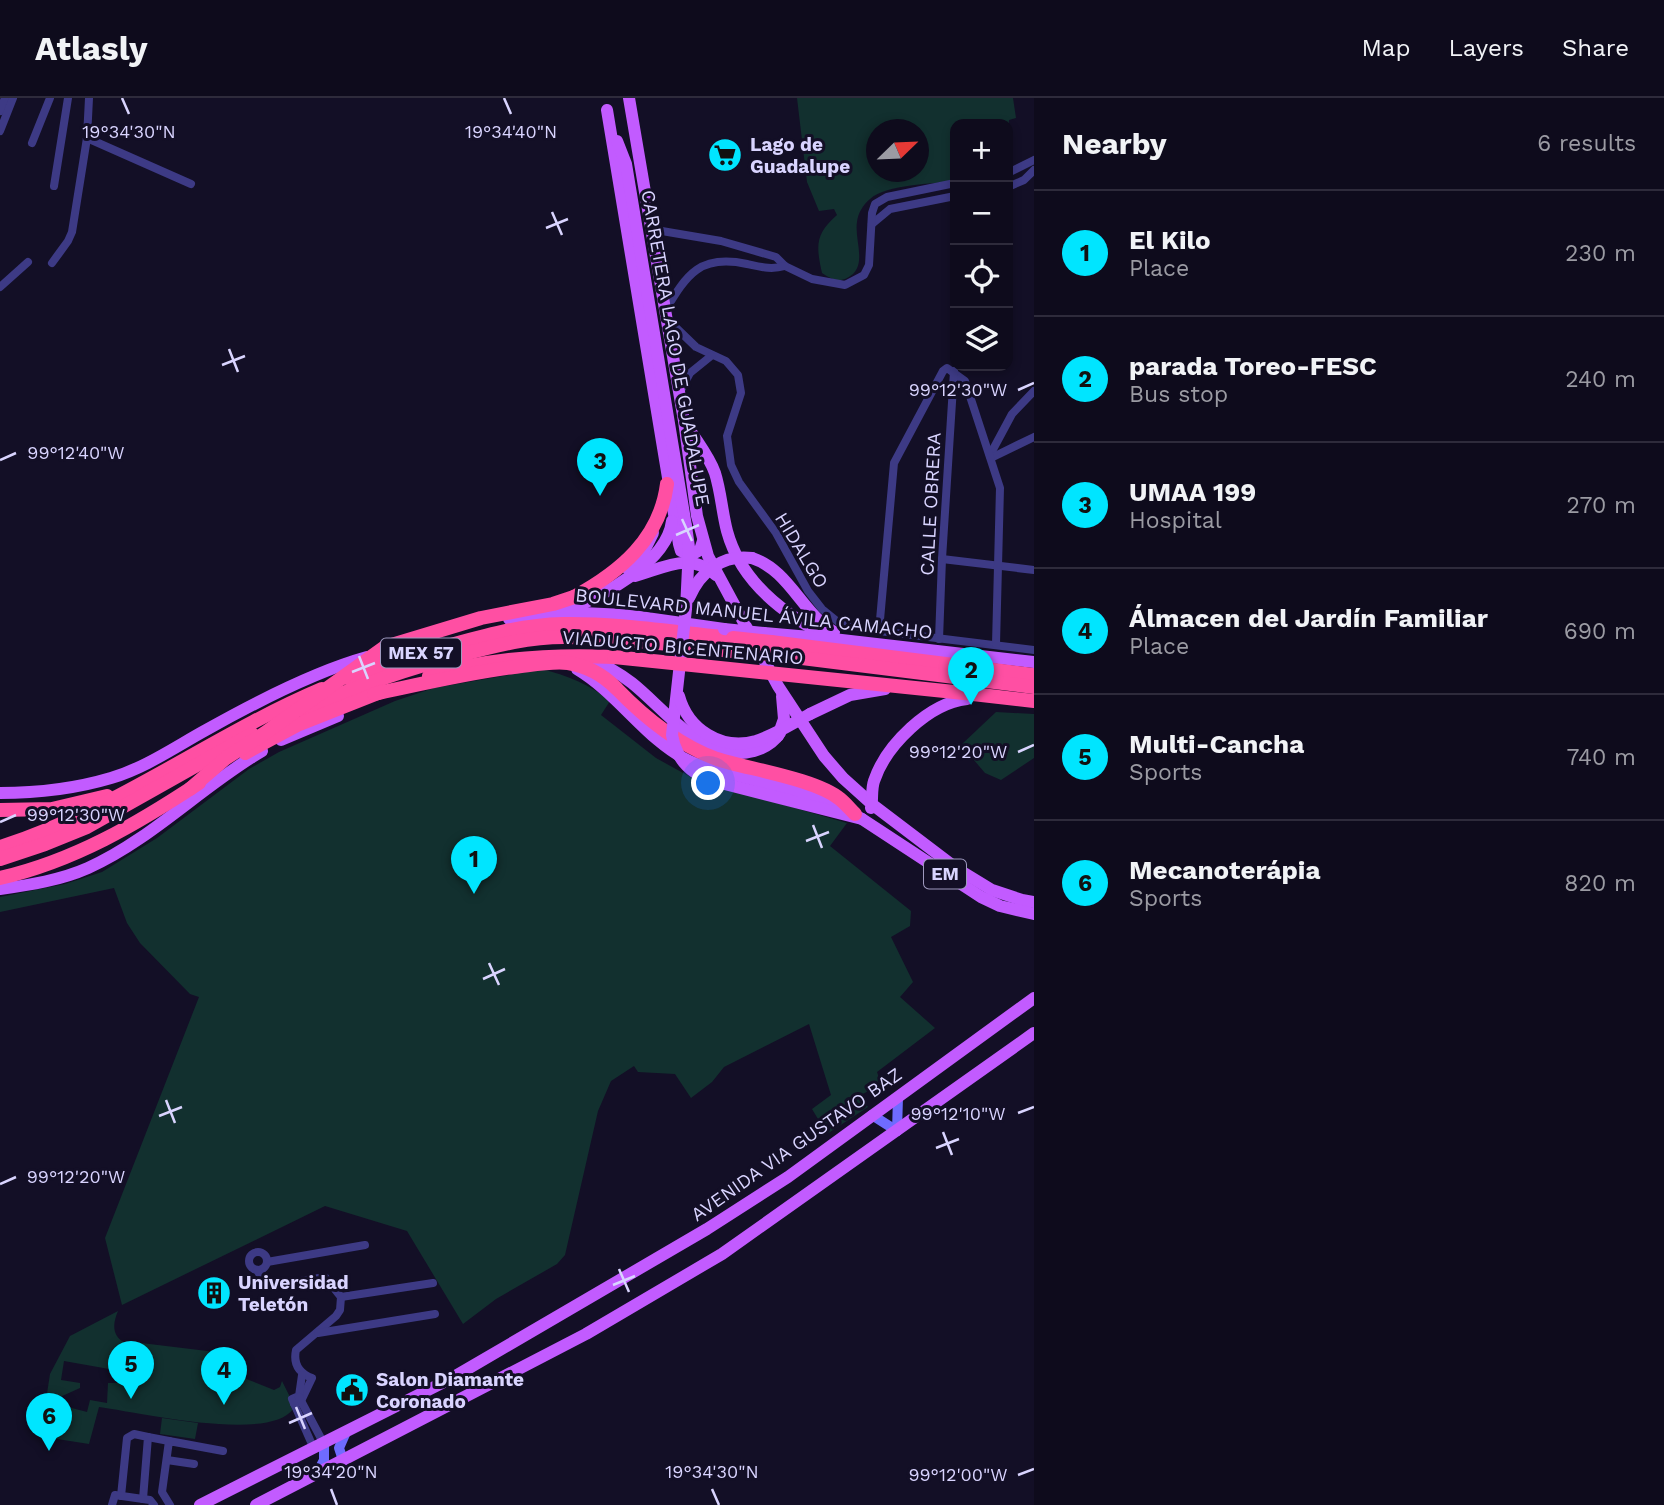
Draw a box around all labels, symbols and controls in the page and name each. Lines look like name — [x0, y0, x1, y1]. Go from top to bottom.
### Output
text: Atlasly — [35, 29, 147, 68]
text: Map — [1362, 34, 1410, 62]
text: Layers — [1448, 34, 1524, 62]
text: Share — [1562, 34, 1629, 62]
north arrow — [866, 119, 929, 182]
map controls — [950, 119, 1013, 371]
button: + — [950, 119, 1013, 182]
text: 19°34'30"N — [82, 121, 176, 142]
text: 19°34'40"N — [465, 121, 557, 142]
text: Nearby — [1062, 126, 1167, 161]
text: 6 results — [1537, 130, 1636, 157]
place label: Lago de Guadalupe — [750, 133, 850, 178]
supermarket icon: Lago de Guadalupe — [706, 136, 744, 174]
button: − — [950, 182, 1013, 245]
street label: CARRETERA LAGO DE GUADALUPE — [636, 188, 715, 508]
text: El Kilo — [1129, 225, 1211, 255]
text: 1 — [1080, 240, 1090, 267]
text: 230 m — [1565, 240, 1636, 267]
button: locate — [950, 245, 1013, 308]
text: Place — [1129, 255, 1189, 282]
button: layers — [950, 308, 1013, 371]
text: parada Toreo-FESC — [1129, 351, 1377, 381]
text: 2 — [1078, 366, 1092, 393]
text: 240 m — [1565, 366, 1636, 393]
text: 99°12'30"W — [909, 379, 1007, 400]
text: Bus stop — [1129, 381, 1228, 408]
street label: CALLE OBRERA — [915, 431, 946, 576]
pin: 3 — [577, 438, 623, 496]
text: 99°12'40"W — [27, 442, 125, 463]
text: UMAA 199 — [1129, 477, 1256, 507]
text: 3 — [1078, 492, 1092, 519]
text: 270 m — [1567, 492, 1636, 519]
text: Hospital — [1129, 507, 1222, 534]
street label: HIDALGO — [770, 508, 833, 592]
street label: BOULEVARD MANUEL ÁVILA CAMACHO — [574, 583, 934, 644]
text: Álmacen del Jardín Familiar — [1129, 603, 1488, 633]
text: 4 — [1078, 618, 1092, 645]
text: 690 m — [1564, 618, 1636, 645]
street label: VIADUCTO BICENTENARIO — [561, 625, 805, 670]
text: Place — [1129, 633, 1189, 660]
road number: MEX 57 — [381, 638, 461, 668]
pin: 2 — [948, 647, 994, 705]
text: Multi-Cancha — [1129, 729, 1304, 759]
text: 99°12'20"W — [909, 741, 1007, 762]
text: 5 — [1078, 744, 1092, 771]
text: 740 m — [1567, 744, 1636, 771]
text: Sports — [1129, 759, 1202, 786]
your location — [691, 766, 725, 800]
text: 99°12'30"W — [27, 804, 125, 825]
pin: 1 — [451, 836, 497, 894]
text: Mecanoterápia — [1129, 855, 1320, 885]
road number: EM — [924, 860, 966, 888]
text: 6 — [1078, 870, 1092, 897]
text: 820 m — [1564, 870, 1636, 897]
text: Sports — [1129, 885, 1202, 912]
street label: AVENIDA VIA GUSTAVO BAZ — [687, 1063, 906, 1226]
text: 99°12'10"W — [911, 1103, 1006, 1124]
text: 99°12'20"W — [27, 1166, 125, 1187]
place label: Universidad Teletón — [238, 1271, 349, 1316]
building icon: Universidad Teletón — [195, 1274, 233, 1312]
pin: 5 — [108, 1341, 154, 1399]
pin: 4 — [201, 1347, 247, 1405]
place label: Salon Diamante Coronado — [376, 1368, 524, 1413]
public building icon: Salon Diamante Coronado — [333, 1371, 371, 1409]
pin: 6 — [26, 1393, 72, 1451]
text: 19°34'20"N — [284, 1461, 378, 1482]
text: 19°34'30"N — [665, 1461, 759, 1482]
text: 99°12'00"W — [908, 1464, 1008, 1485]

